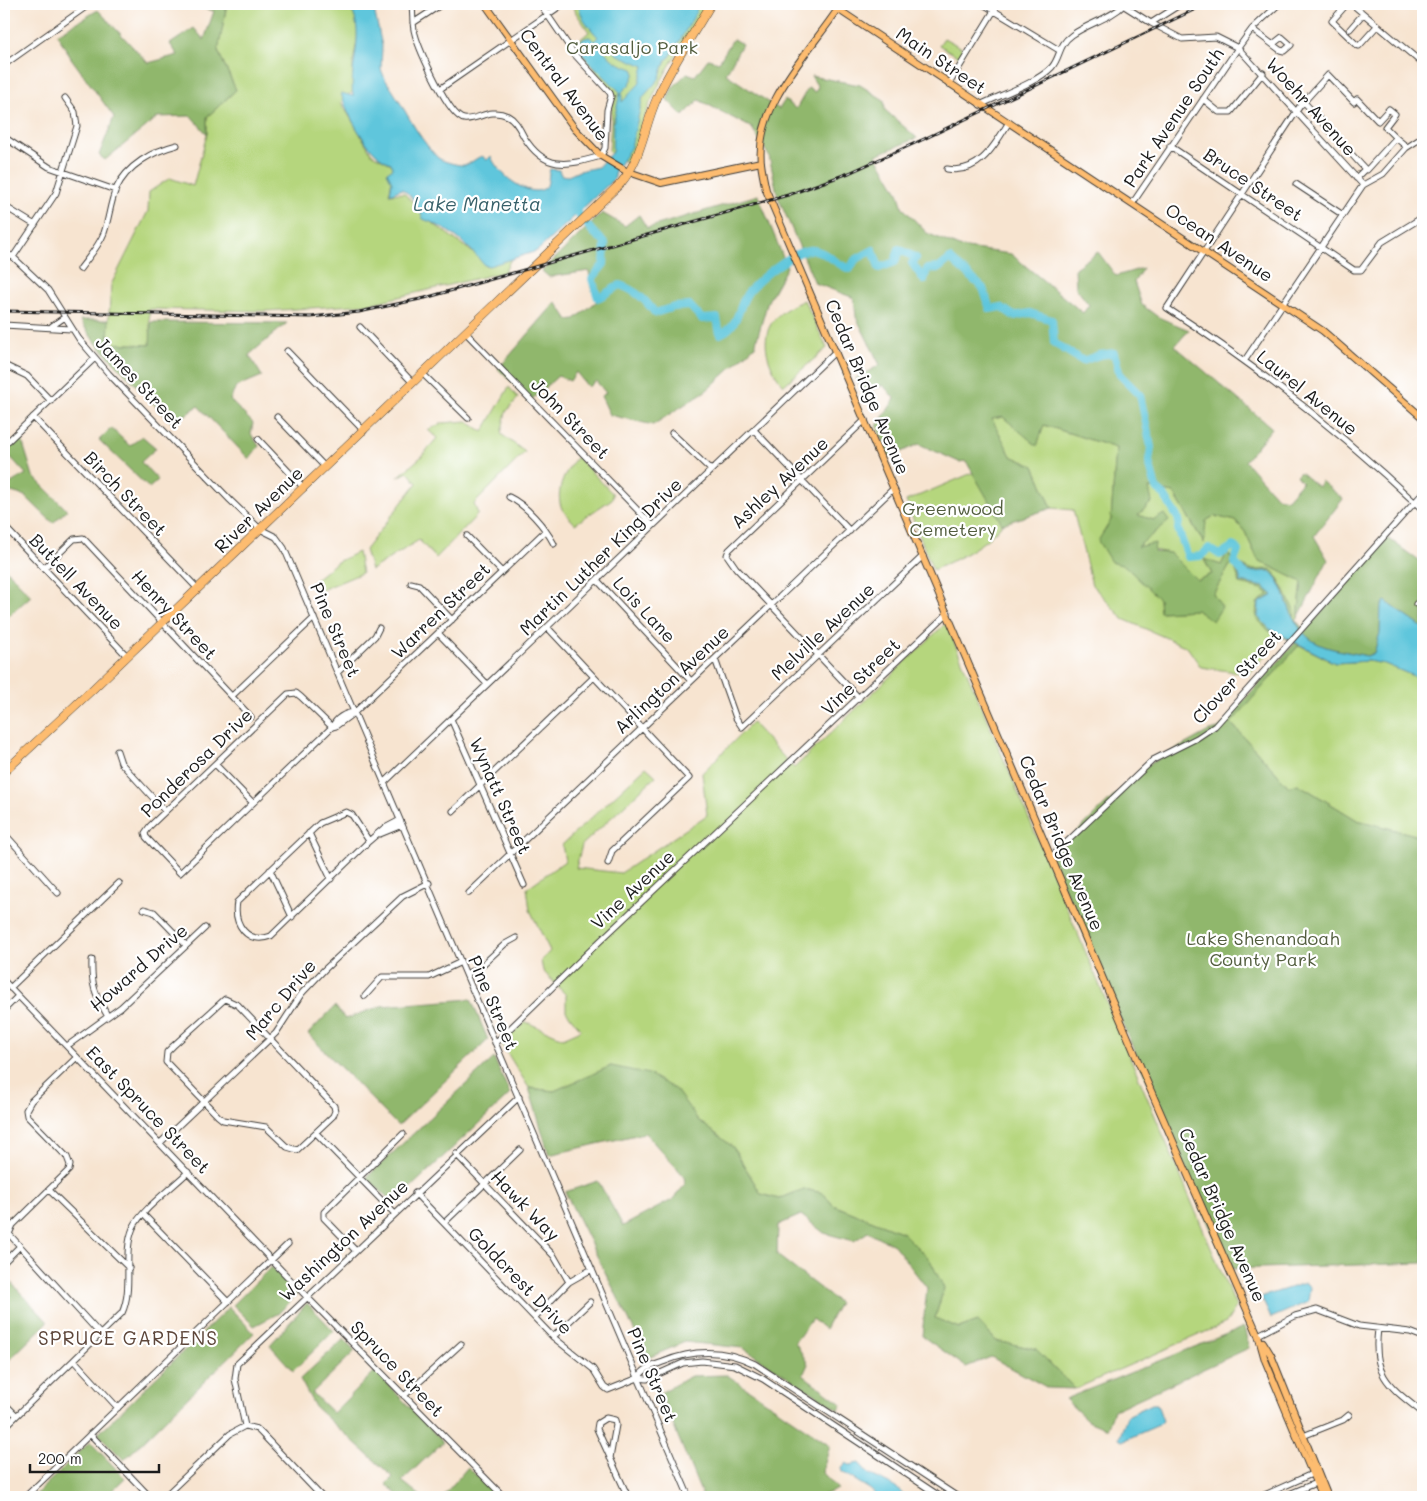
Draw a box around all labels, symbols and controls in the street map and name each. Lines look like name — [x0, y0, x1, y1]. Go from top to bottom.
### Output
street label: Main Street — [892, 21, 991, 99]
street label: Central Avenue — [515, 23, 615, 145]
park label: Carasaljo Park — [566, 35, 698, 59]
street label: Park Avenue South — [1118, 43, 1229, 192]
street label: Woehr Avenue — [1261, 52, 1362, 161]
street label: Bruce Street — [1199, 142, 1308, 226]
water label: Lake Manetta — [413, 191, 541, 216]
street label: Ocean Avenue — [1161, 197, 1278, 287]
street label: Cedar Bridge Avenue — [820, 295, 916, 478]
street label: James Street — [91, 331, 189, 434]
street label: Laurel Avenue — [1252, 344, 1363, 440]
street label: John Street — [526, 373, 615, 464]
street label: Ashley Avenue — [726, 431, 833, 533]
street label: Birch Street — [79, 446, 172, 541]
street label: River Avenue — [209, 461, 308, 558]
street label: Martin Luther King Drive — [514, 472, 687, 640]
park label: Greenwood Cemetery — [902, 496, 1004, 541]
street label: Buttell Avenue — [25, 528, 129, 635]
street label: Warren Street — [385, 557, 495, 664]
street label: Henry Street — [127, 564, 223, 665]
street label: Lois Lane — [608, 571, 681, 647]
street label: Melville Avenue — [765, 577, 879, 685]
street label: Pine Street — [305, 579, 367, 681]
street label: Arlington Avenue — [609, 620, 734, 739]
street label: Clover Street — [1186, 624, 1286, 729]
street label: Vine Street — [816, 632, 905, 720]
street label: Ponderosa Drive — [135, 703, 258, 822]
street label: Wynatt Street — [464, 733, 537, 858]
street label: Cedar Bridge Avenue — [1014, 751, 1110, 934]
street label: Vine Avenue — [585, 844, 679, 934]
street label: Howard Drive — [84, 918, 192, 1016]
park label: Lake Shenandoah County Park — [1186, 926, 1340, 971]
street label: Pine Street — [463, 952, 525, 1054]
street label: Marc Drive — [239, 954, 321, 1045]
street label: East Spruce Street — [81, 1040, 216, 1178]
street label: Cedar Bridge Avenue — [1174, 1124, 1272, 1305]
street label: Hawk Way — [486, 1165, 566, 1246]
street label: Washington Avenue — [274, 1174, 413, 1306]
street label: Goldcrest Drive — [463, 1221, 578, 1339]
street label: Spruce Street — [346, 1315, 450, 1422]
street label: Pine Street — [622, 1324, 684, 1426]
district label: SPRUCE GARDENS — [38, 1325, 218, 1350]
scale bar — [30, 1441, 159, 1473]
text: 200 m — [38, 1448, 82, 1468]

